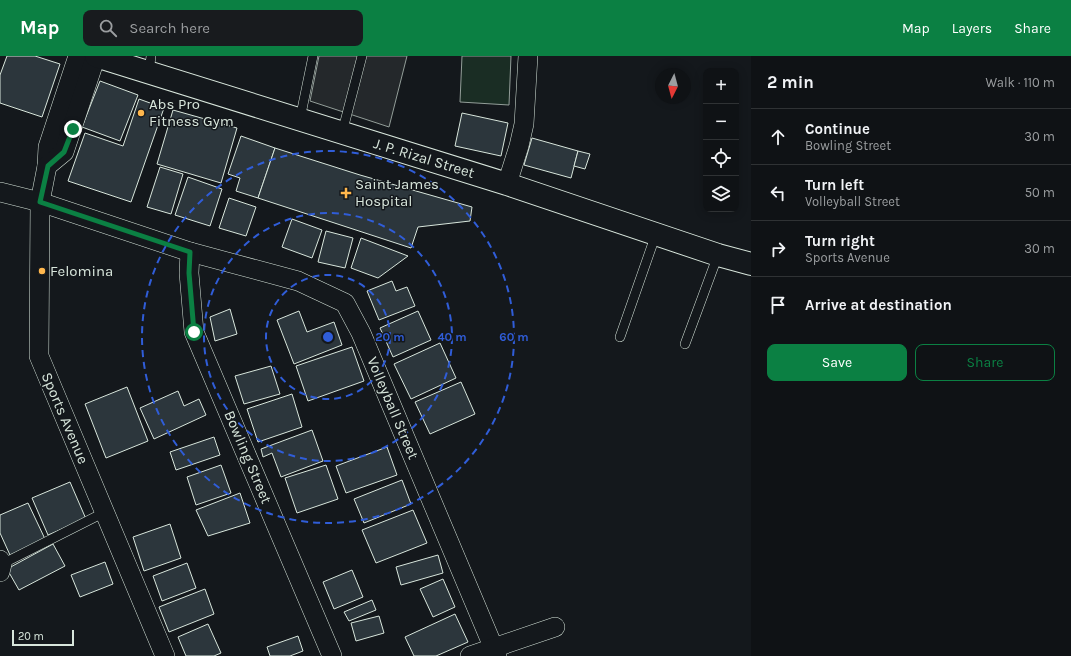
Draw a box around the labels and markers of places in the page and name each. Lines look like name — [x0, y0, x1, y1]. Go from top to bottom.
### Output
place label: Abs Pro Fitness Gym — [149, 95, 234, 130]
marker: Abs Pro Fitness Gym — [136, 108, 146, 118]
place label: Saint James Hospital — [355, 175, 439, 210]
marker: Saint James Hospital — [340, 187, 352, 199]
place label: Felomina — [50, 262, 113, 280]
marker: Felomina — [37, 266, 47, 276]
centre of rings — [321, 330, 335, 344]

